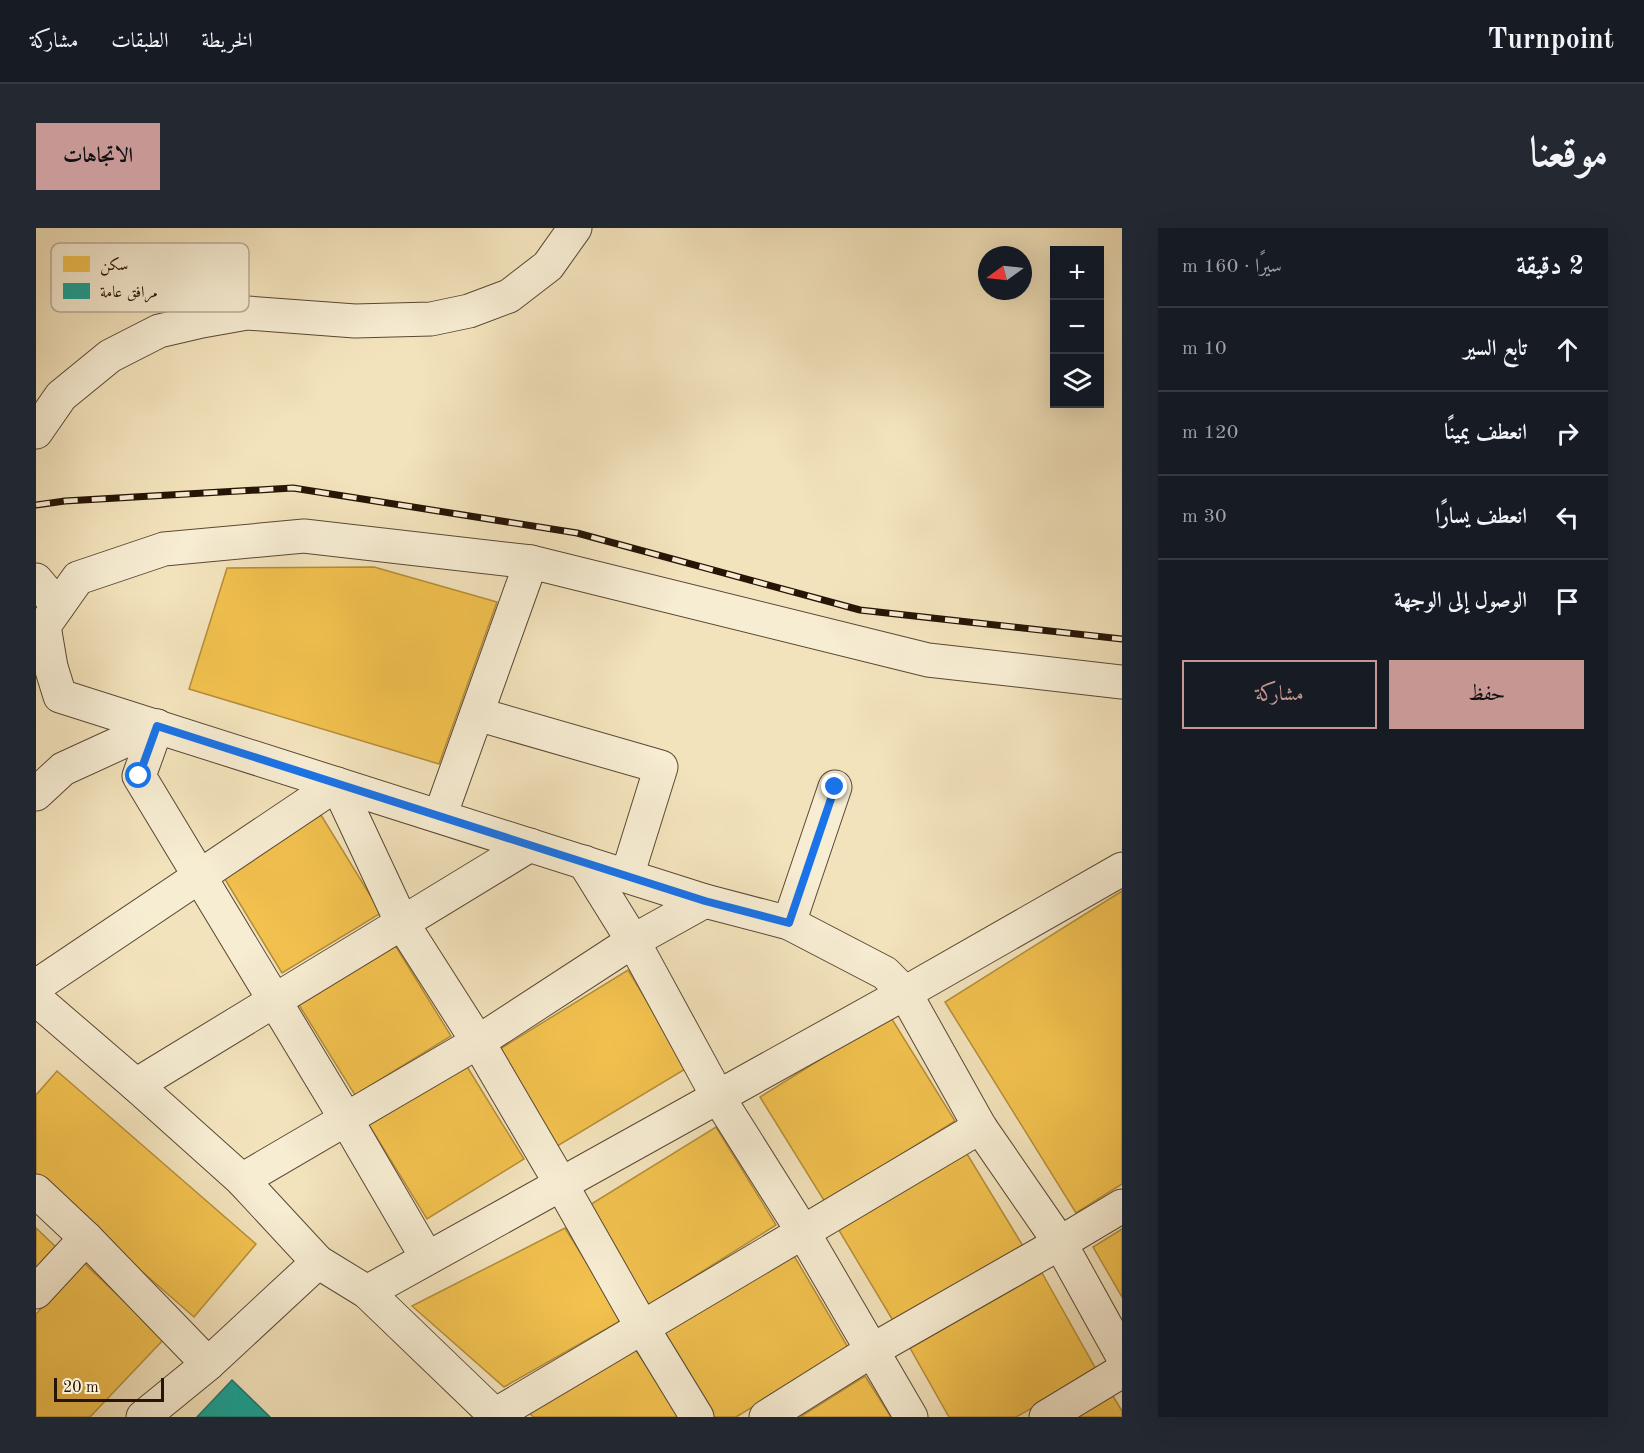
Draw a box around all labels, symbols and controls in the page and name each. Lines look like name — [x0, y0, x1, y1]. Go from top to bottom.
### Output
text: Turnpoint — [1487, 27, 1614, 55]
text: مشاركة — [30, 31, 78, 52]
text: الطبقات — [111, 31, 168, 52]
text: الخريطة — [201, 31, 253, 52]
button: الاتجاهات — [36, 123, 160, 190]
text: موقعنا — [1530, 134, 1608, 176]
legend — [51, 243, 249, 312]
north arrow — [978, 246, 1032, 300]
map controls — [1050, 246, 1104, 408]
button: + — [1050, 246, 1104, 300]
text: 2 دقيقة — [1516, 254, 1584, 280]
text: سكن — [100, 256, 128, 276]
text: سيرًا · 160 m — [1182, 257, 1282, 277]
text: مرافق عامة — [100, 285, 158, 303]
button: − — [1050, 300, 1104, 354]
icon: ahead — [1551, 333, 1584, 366]
text: تابع السير — [1463, 338, 1527, 360]
text: 10 m — [1182, 339, 1227, 359]
button: layers — [1050, 354, 1104, 408]
icon: right — [1551, 417, 1584, 450]
text: انعطف يمينًا — [1444, 422, 1527, 444]
text: 120 m — [1182, 423, 1238, 443]
icon: left — [1551, 501, 1584, 534]
text: انعطف يسارًا — [1435, 506, 1527, 528]
text: 30 m — [1182, 507, 1227, 527]
icon: arrive — [1551, 585, 1584, 618]
text: الوصول إلى الوجهة — [1394, 590, 1527, 612]
button: مشاركة — [1182, 660, 1377, 729]
button: حفظ — [1389, 660, 1584, 729]
route start — [125, 762, 151, 788]
route end — [821, 773, 847, 799]
scale bar — [54, 1375, 164, 1402]
text: 20 m — [63, 1380, 99, 1396]

